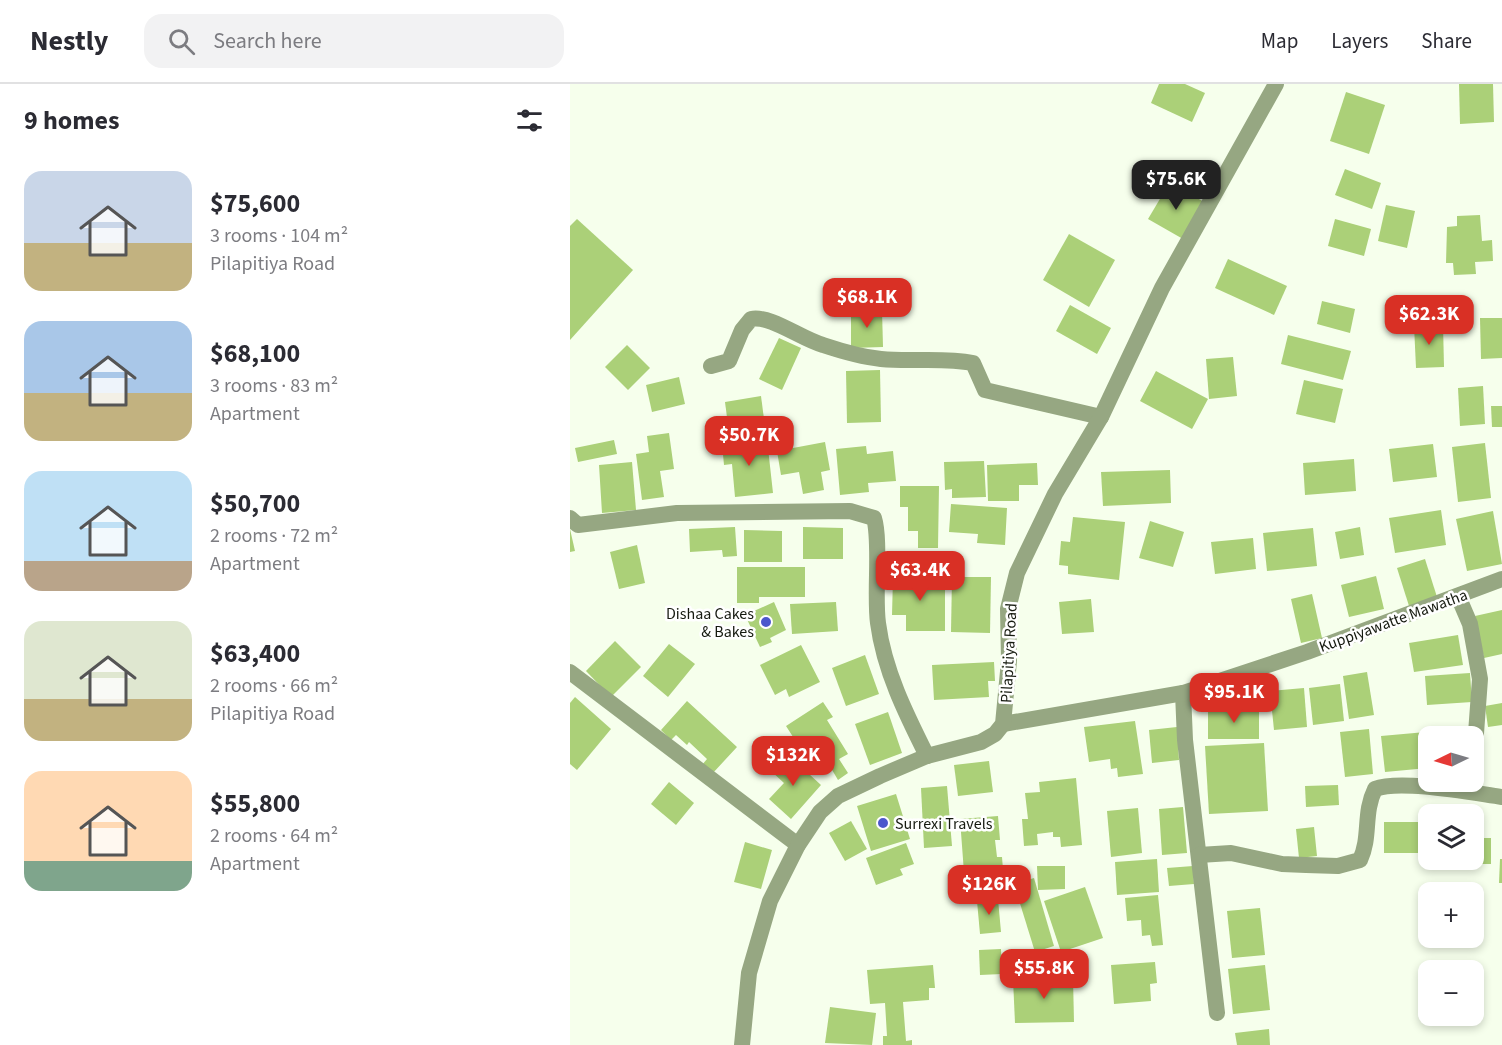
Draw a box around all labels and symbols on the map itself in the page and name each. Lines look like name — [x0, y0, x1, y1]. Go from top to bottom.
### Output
pin: $75.6K — [1127, 160, 1225, 211]
pin: $68.1K — [818, 278, 916, 329]
pin: $62.3K — [1380, 295, 1478, 346]
pin: $50.7K — [700, 416, 798, 467]
pin: $63.4K — [871, 551, 969, 602]
street label: Kuppiyawatte Mawatha — [1316, 584, 1471, 658]
place label: Dishaa Cakes & Bakes — [666, 603, 754, 643]
street label: Pilapitiya Road — [995, 603, 1023, 704]
marker: Dishaa Cakes & Bakes — [759, 615, 773, 629]
pin: $95.1K — [1185, 673, 1283, 724]
north arrow — [1418, 726, 1484, 792]
pin: $132K — [751, 736, 835, 787]
place label: Surrexi Travels — [895, 813, 993, 835]
marker: Surrexi Travels — [876, 816, 890, 830]
pin: $126K — [947, 865, 1031, 916]
pin: $55.8K — [995, 949, 1093, 1000]

